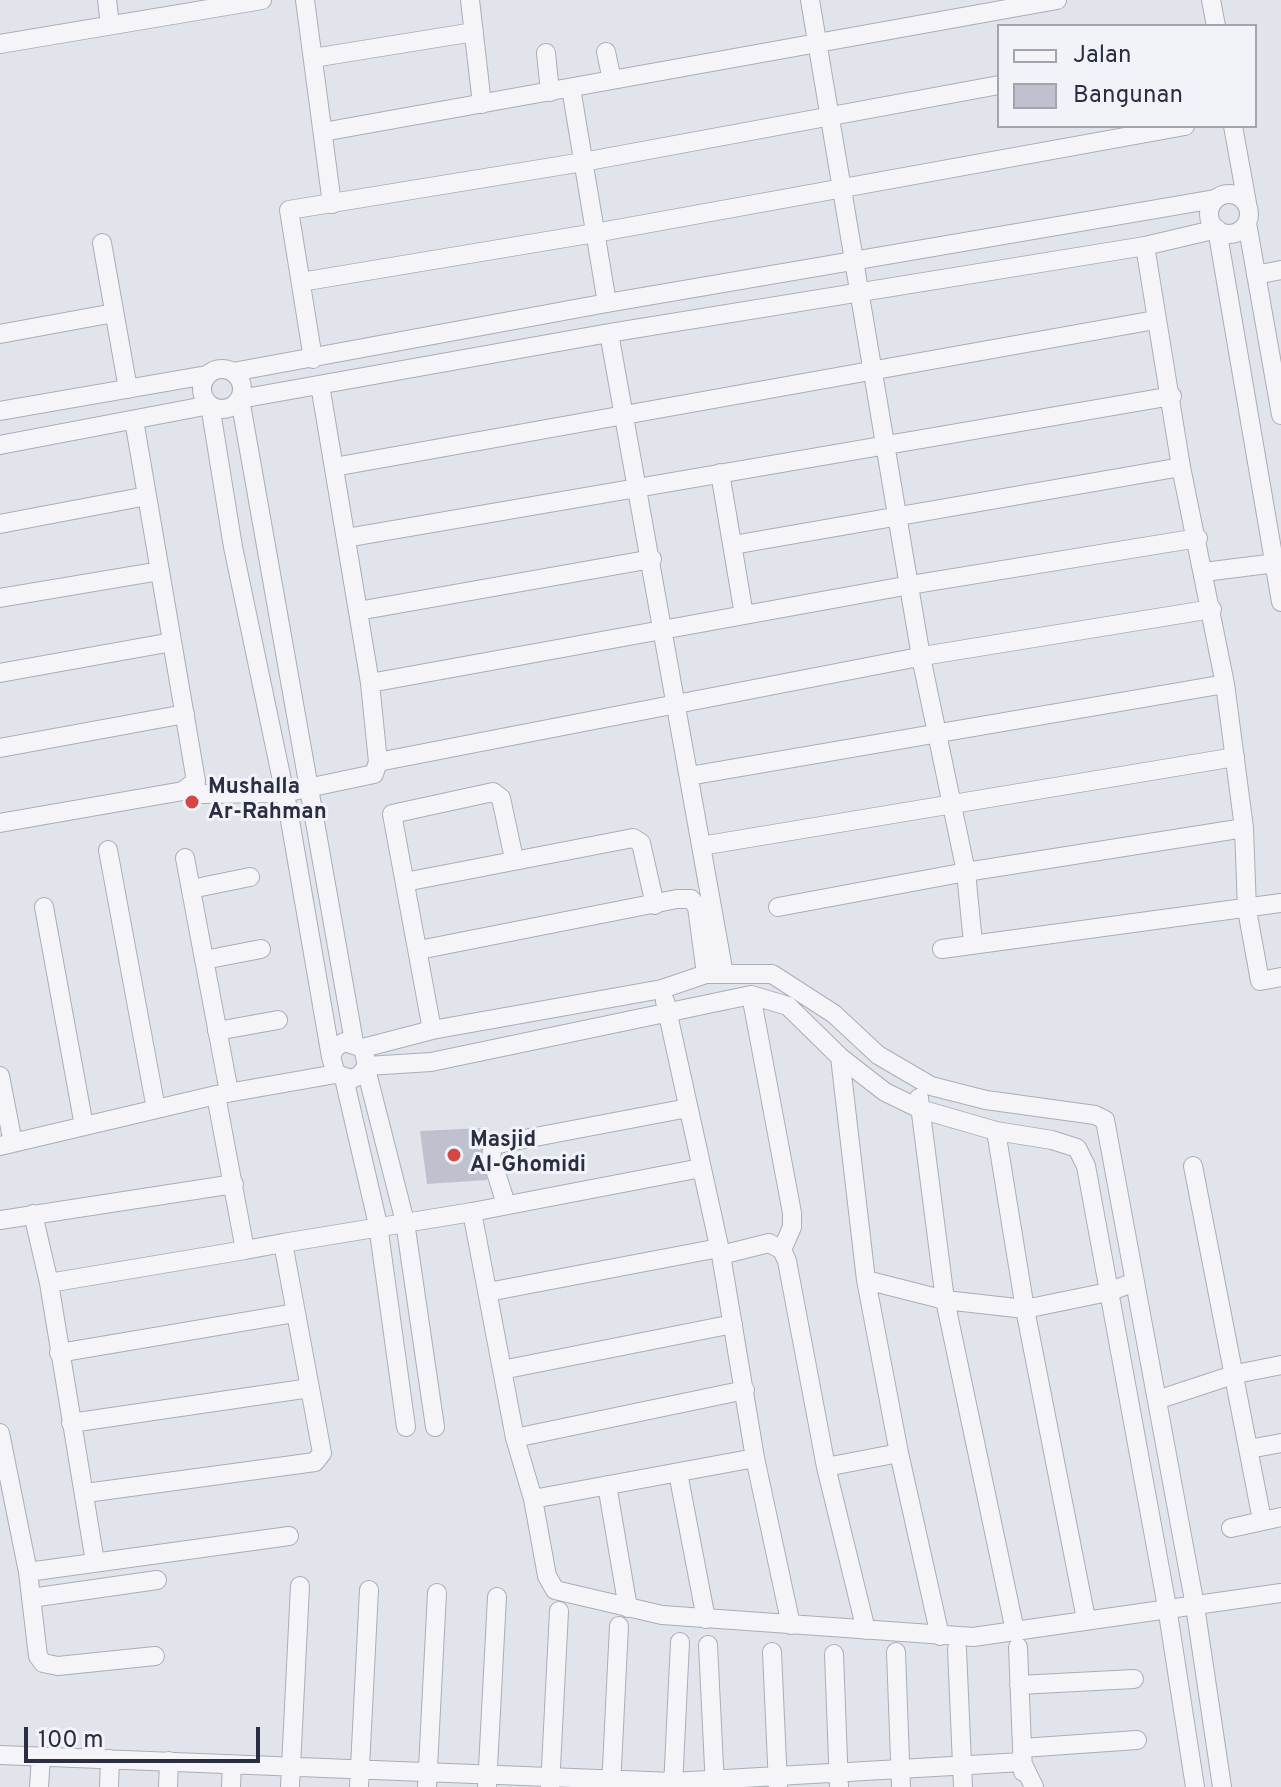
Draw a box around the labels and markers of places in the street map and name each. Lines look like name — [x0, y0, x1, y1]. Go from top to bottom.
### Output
place label: Mushalla Ar-Rahman — [208, 776, 327, 828]
marker: Mushalla Ar-Rahman — [183, 793, 201, 811]
place label: Masjid Al-Ghomidi — [470, 1129, 586, 1180]
marker: Masjid Al-Ghomidi — [445, 1146, 463, 1164]

